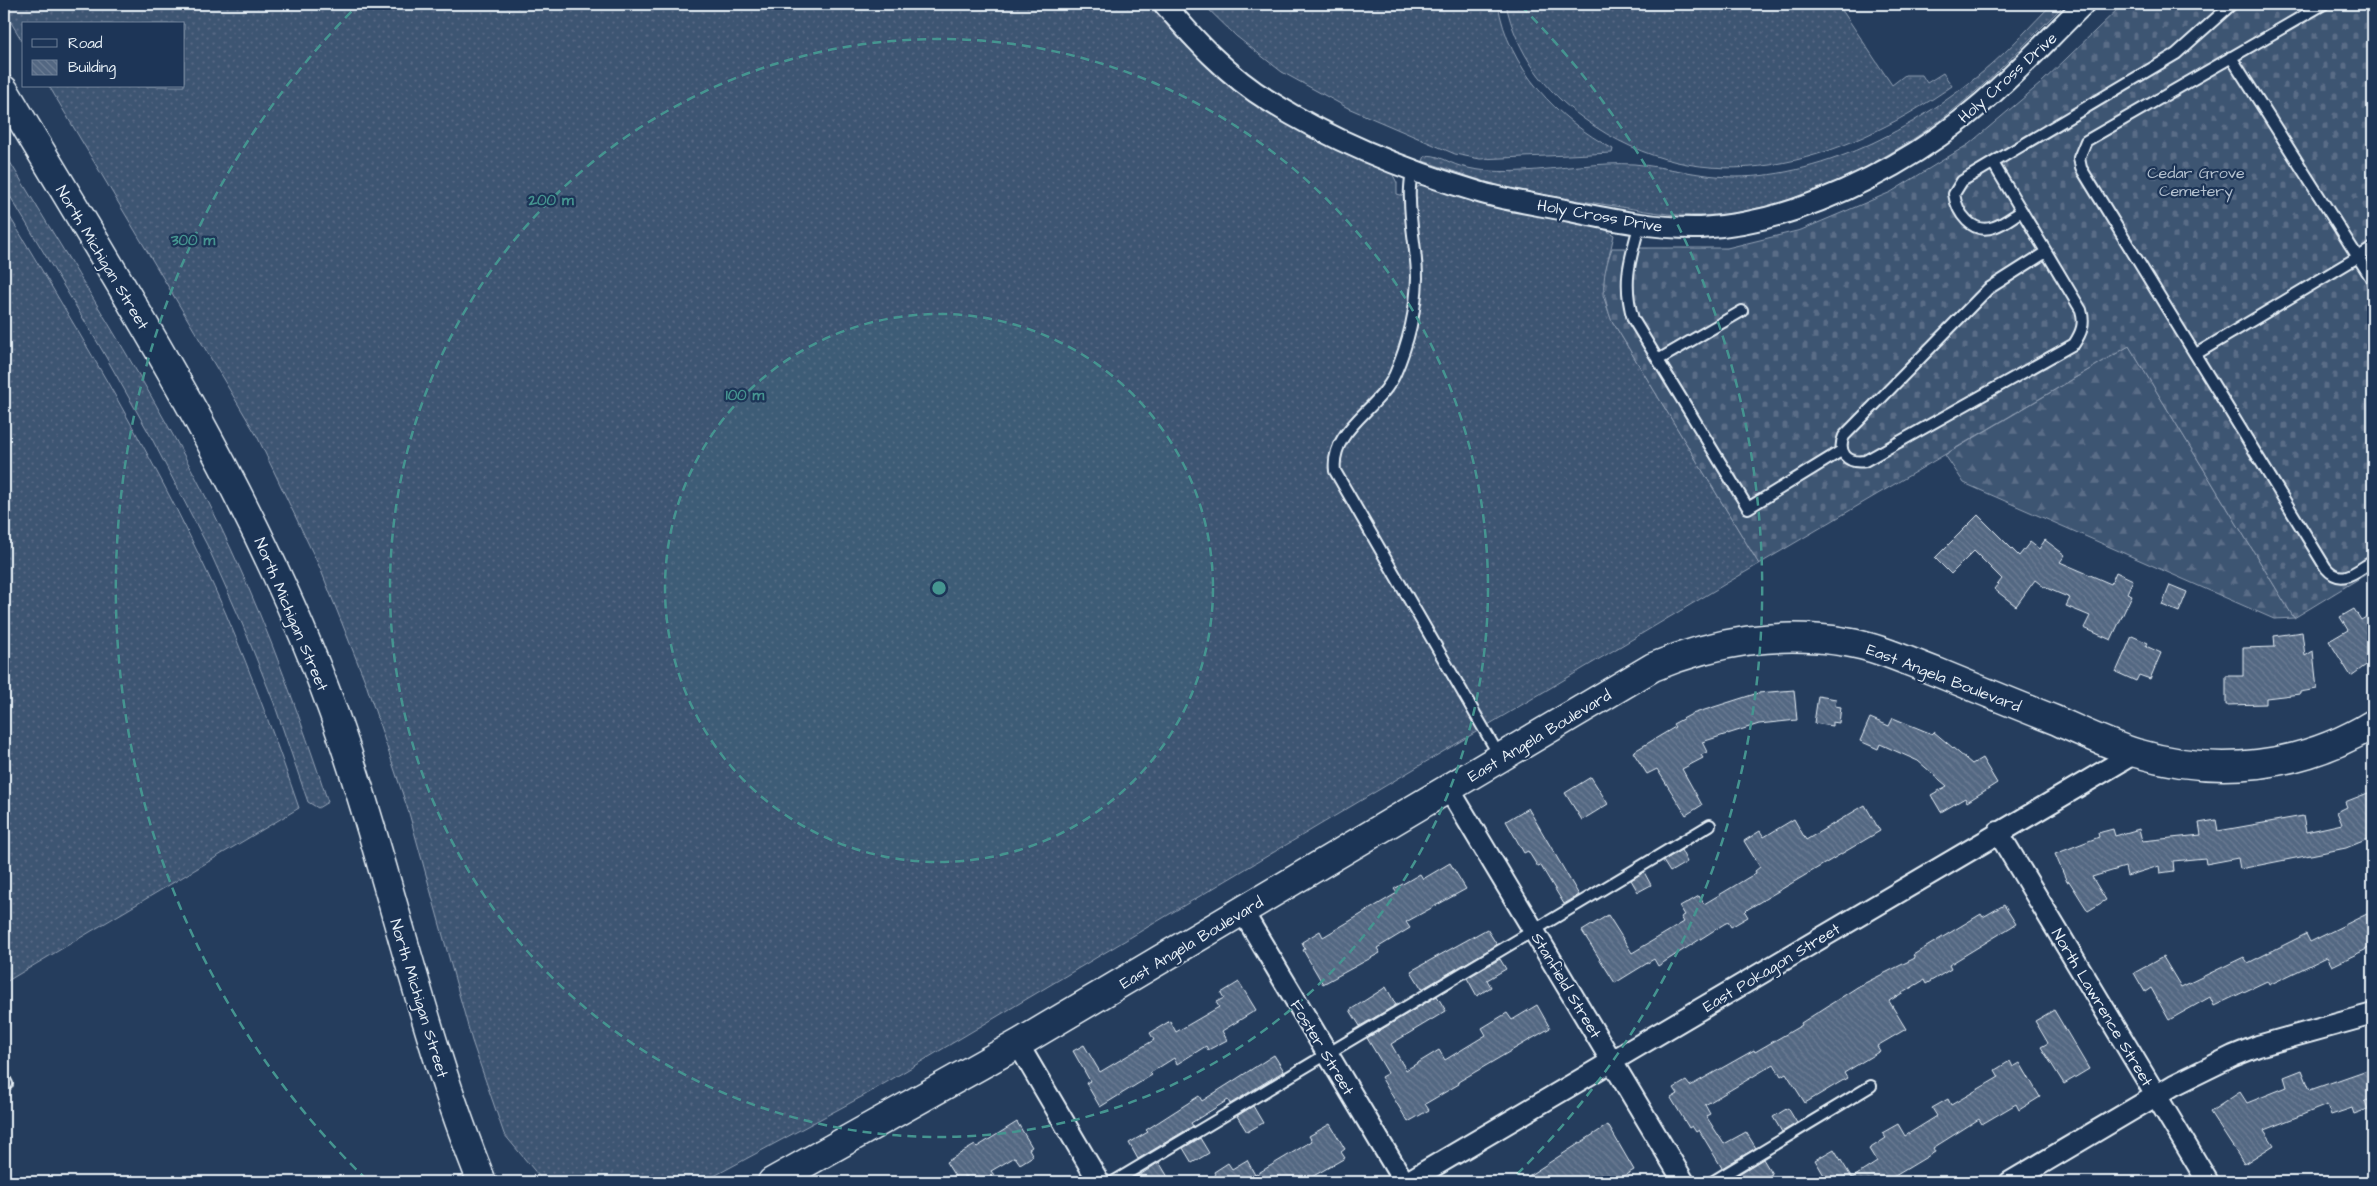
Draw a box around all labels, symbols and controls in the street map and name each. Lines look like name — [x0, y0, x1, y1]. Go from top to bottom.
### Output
legend — [22, 22, 185, 88]
street label: Holy Cross Drive — [1953, 27, 2063, 129]
text: Road — [68, 33, 103, 54]
text: Building — [68, 57, 116, 79]
park label: Cedar Grove Cemetery — [2147, 162, 2245, 203]
street label: North Michigan Street — [49, 181, 154, 335]
text: 200 m — [527, 190, 574, 211]
street label: Holy Cross Drive — [1535, 194, 1664, 239]
text: 300 m — [170, 230, 215, 251]
text: 100 m — [726, 385, 765, 406]
street label: North Michigan Street — [248, 534, 334, 695]
centre of rings — [930, 579, 948, 597]
street label: East Angela Boulevard — [1863, 638, 2024, 719]
street label: East Angela Boulevard — [1464, 684, 1616, 788]
street label: East Angela Boulevard — [1116, 891, 1268, 995]
street label: North Michigan Street — [383, 916, 454, 1081]
street label: East Pokagon Street — [1699, 918, 1845, 1018]
street label: North Lawrence Street — [2046, 924, 2158, 1091]
street label: Stanfield Street — [1526, 928, 1607, 1043]
street label: Foster Street — [1285, 996, 1360, 1100]

